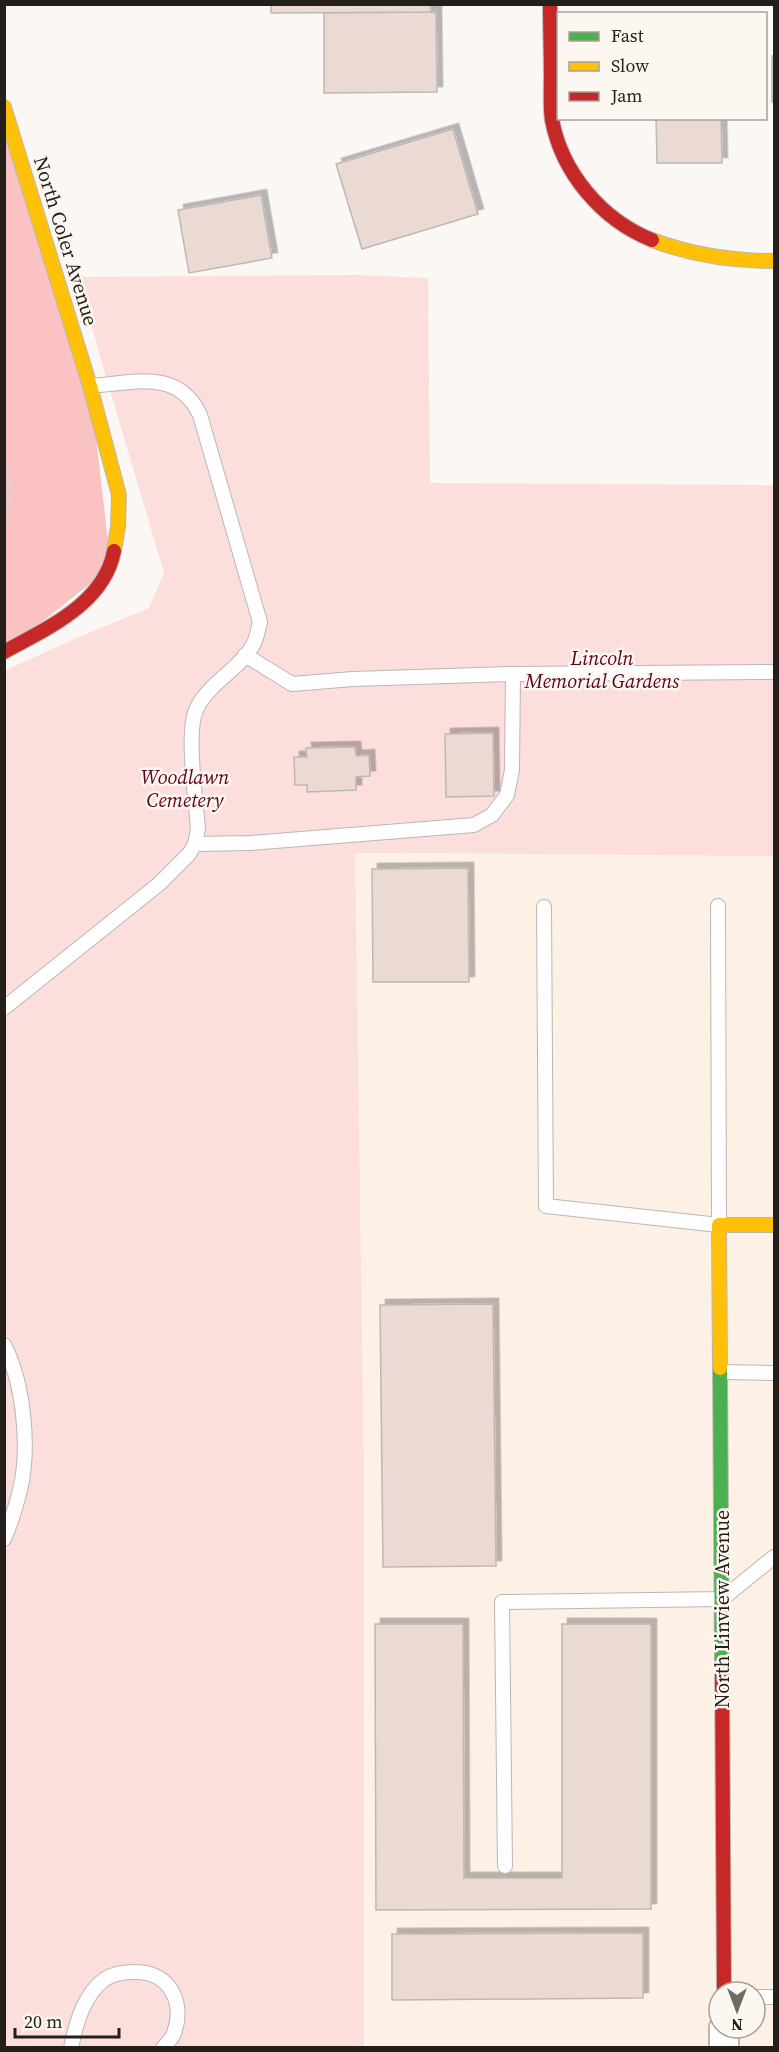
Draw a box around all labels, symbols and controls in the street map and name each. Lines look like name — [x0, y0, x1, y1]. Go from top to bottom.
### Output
legend — [557, 12, 767, 120]
text: Fast — [611, 23, 644, 48]
text: Slow — [611, 53, 649, 78]
text: Jam — [610, 83, 643, 108]
street label: North Coler Avenue — [27, 153, 105, 329]
park label: Lincoln Memorial Gardens — [524, 644, 680, 695]
park label: Woodlawn Cemetery — [141, 763, 230, 814]
street label: North Linview Avenue — [708, 1510, 736, 1708]
north arrow — [707, 1980, 767, 2040]
scale bar — [15, 2001, 118, 2039]
text: 20 m — [24, 2009, 62, 2034]
text: N — [731, 2014, 743, 2036]

